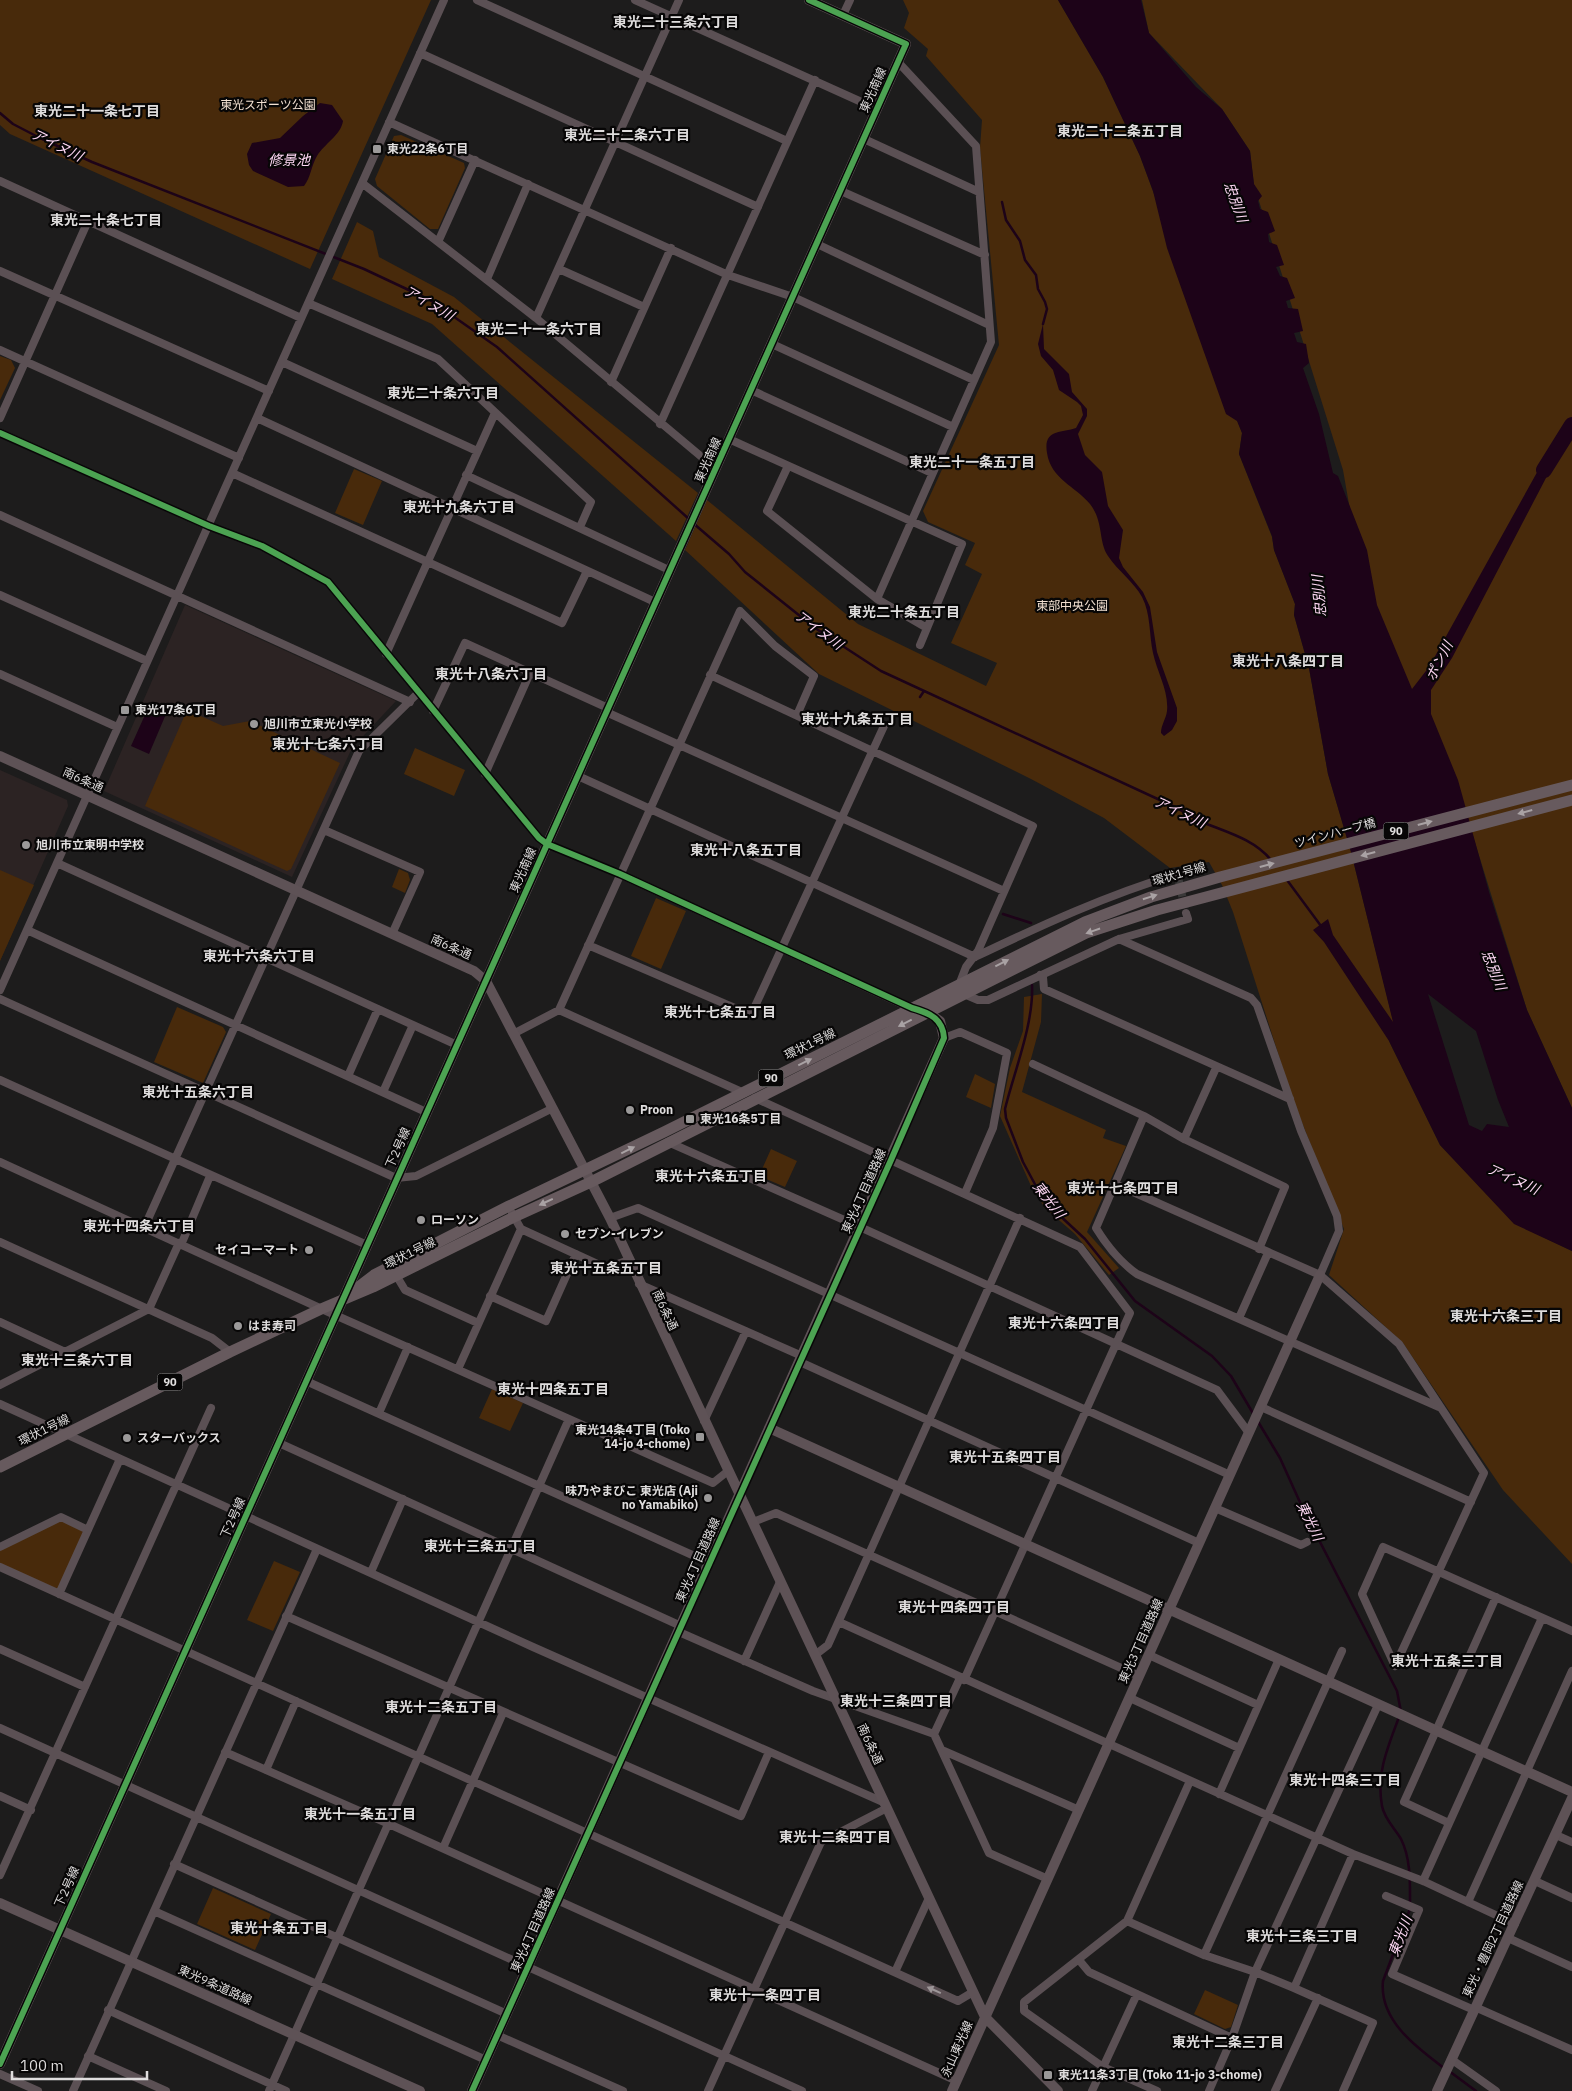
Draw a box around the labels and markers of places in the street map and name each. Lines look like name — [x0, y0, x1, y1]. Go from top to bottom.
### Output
place label: 東光22条6丁目 — [387, 141, 469, 156]
marker: 東光22条6丁目 — [371, 143, 383, 155]
place label: 東光17条6丁目 — [135, 702, 217, 717]
marker: 東光17条6丁目 — [119, 704, 131, 716]
place label: 旭川市立東光小学校 — [264, 716, 372, 731]
marker: 旭川市立東光小学校 — [248, 718, 260, 730]
place label: 旭川市立東明中学校 — [36, 837, 144, 852]
marker: 旭川市立東明中学校 — [20, 839, 32, 851]
place label: Proon — [640, 1102, 673, 1117]
marker: Proon — [624, 1104, 636, 1116]
place label: 東光16条5丁目 — [700, 1111, 782, 1126]
marker: 東光16条5丁目 — [684, 1113, 696, 1125]
place label: ローソン — [431, 1212, 479, 1227]
marker: ローソン — [415, 1214, 427, 1226]
place label: セブン-イレブン — [575, 1226, 664, 1241]
marker: セブン-イレブン — [559, 1228, 571, 1240]
place label: セイコーマート — [215, 1242, 299, 1257]
marker: セイコーマート — [303, 1244, 315, 1256]
place label: はま寿司 — [248, 1318, 296, 1333]
marker: はま寿司 — [232, 1320, 244, 1332]
place label: 東光14条4丁目 (Toko 14-jo 4-chome) — [575, 1422, 690, 1451]
place label: スターバックス — [137, 1430, 221, 1445]
marker: 東光14条4丁目 (Toko 14-jo 4-chome) — [694, 1431, 706, 1443]
marker: スターバックス — [121, 1432, 133, 1444]
place label: 味乃やまびこ 東光店 (Aji no Yamabiko) — [565, 1483, 698, 1512]
marker: 味乃やまびこ 東光店 (Aji no Yamabiko) — [702, 1492, 714, 1504]
place label: 東光11条3丁目 (Toko 11-jo 3-chome) — [1058, 2067, 1262, 2082]
marker: 東光11条3丁目 (Toko 11-jo 3-chome) — [1042, 2069, 1054, 2081]

